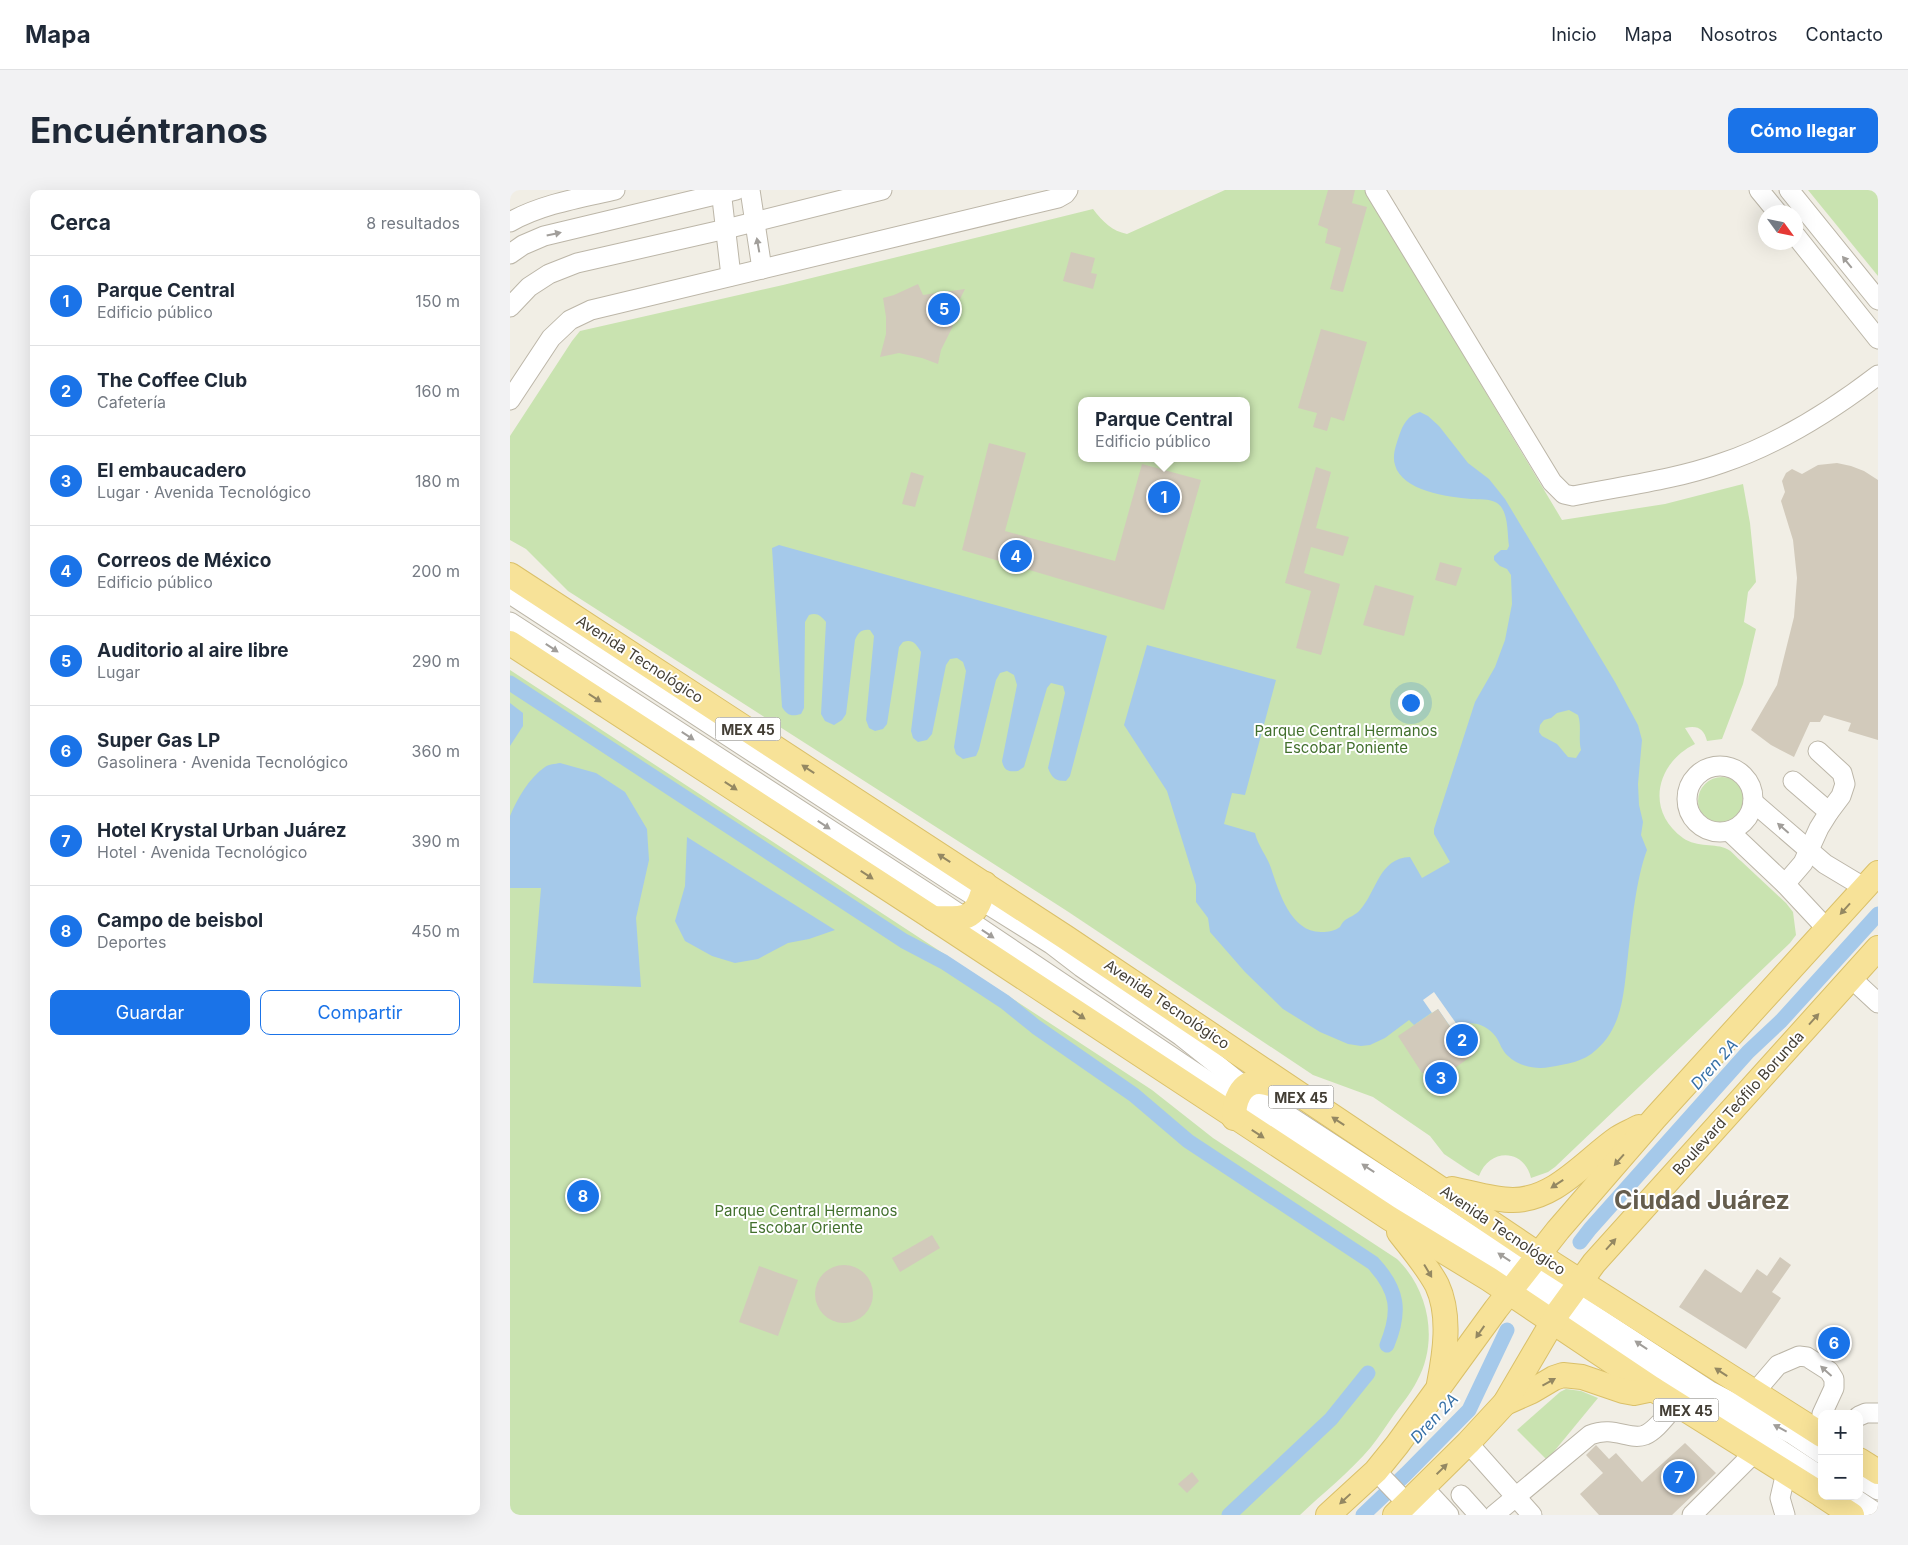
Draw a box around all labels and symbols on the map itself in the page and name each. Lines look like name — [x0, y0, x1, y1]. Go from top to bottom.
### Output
north arrow — [1758, 205, 1803, 250]
one-way arrow — [546, 230, 562, 238]
one-way arrow — [753, 237, 761, 253]
one-way arrow — [1842, 256, 1853, 269]
pin: 5 — [928, 290, 960, 328]
pin: 1 — [1148, 478, 1180, 516]
pin: 4 — [1000, 537, 1032, 575]
street label: Avenida Tecnológico — [573, 611, 707, 707]
one-way arrow — [545, 643, 558, 652]
your location — [1398, 690, 1424, 716]
one-way arrow — [588, 693, 602, 703]
road number: MEX 45 — [716, 718, 780, 740]
park label: Parque Central Hermanos Escobar Poniente — [1255, 721, 1438, 757]
one-way arrow — [681, 732, 694, 741]
one-way arrow — [801, 764, 815, 773]
one-way arrow — [724, 782, 738, 791]
one-way arrow — [817, 820, 830, 830]
one-way arrow — [1778, 822, 1790, 834]
one-way arrow — [937, 853, 951, 863]
one-way arrow — [861, 870, 874, 880]
one-way arrow — [1839, 903, 1851, 915]
one-way arrow — [982, 930, 995, 939]
street label: Avenida Tecnológico — [1101, 955, 1233, 1053]
one-way arrow — [1072, 1010, 1086, 1020]
one-way arrow — [1808, 1014, 1820, 1026]
pin: 2 — [1446, 1021, 1478, 1059]
street label: Boulevard Teófilo Borunda — [1668, 1027, 1808, 1179]
water label: Dren 2A — [1686, 1035, 1742, 1093]
pin: 3 — [1425, 1059, 1457, 1097]
road number: MEX 45 — [1268, 1086, 1334, 1109]
one-way arrow — [1331, 1116, 1344, 1125]
one-way arrow — [1252, 1129, 1265, 1138]
one-way arrow — [1613, 1153, 1625, 1165]
one-way arrow — [1362, 1163, 1375, 1173]
pin: 8 — [567, 1177, 599, 1215]
one-way arrow — [1551, 1180, 1564, 1189]
street label: Avenida Tecnológico — [1437, 1181, 1569, 1279]
district label: Ciudad Juárez — [1614, 1185, 1790, 1215]
park label: Parque Central Hermanos Escobar Oriente — [715, 1201, 898, 1237]
one-way arrow — [1605, 1238, 1617, 1250]
one-way arrow — [1498, 1252, 1511, 1262]
one-way arrow — [1424, 1265, 1433, 1278]
pin: 6 — [1818, 1324, 1850, 1362]
one-way arrow — [1475, 1325, 1485, 1339]
one-way arrow — [1634, 1340, 1648, 1350]
one-way arrow — [1821, 1365, 1833, 1377]
one-way arrow — [1715, 1367, 1728, 1377]
one-way arrow — [1541, 1378, 1556, 1386]
water label: Dren 2A — [1406, 1389, 1462, 1447]
road number: MEX 45 — [1654, 1398, 1718, 1422]
one-way arrow — [1773, 1424, 1787, 1432]
pin: 7 — [1663, 1458, 1695, 1496]
one-way arrow — [1436, 1463, 1448, 1475]
one-way arrow — [1340, 1493, 1352, 1505]

